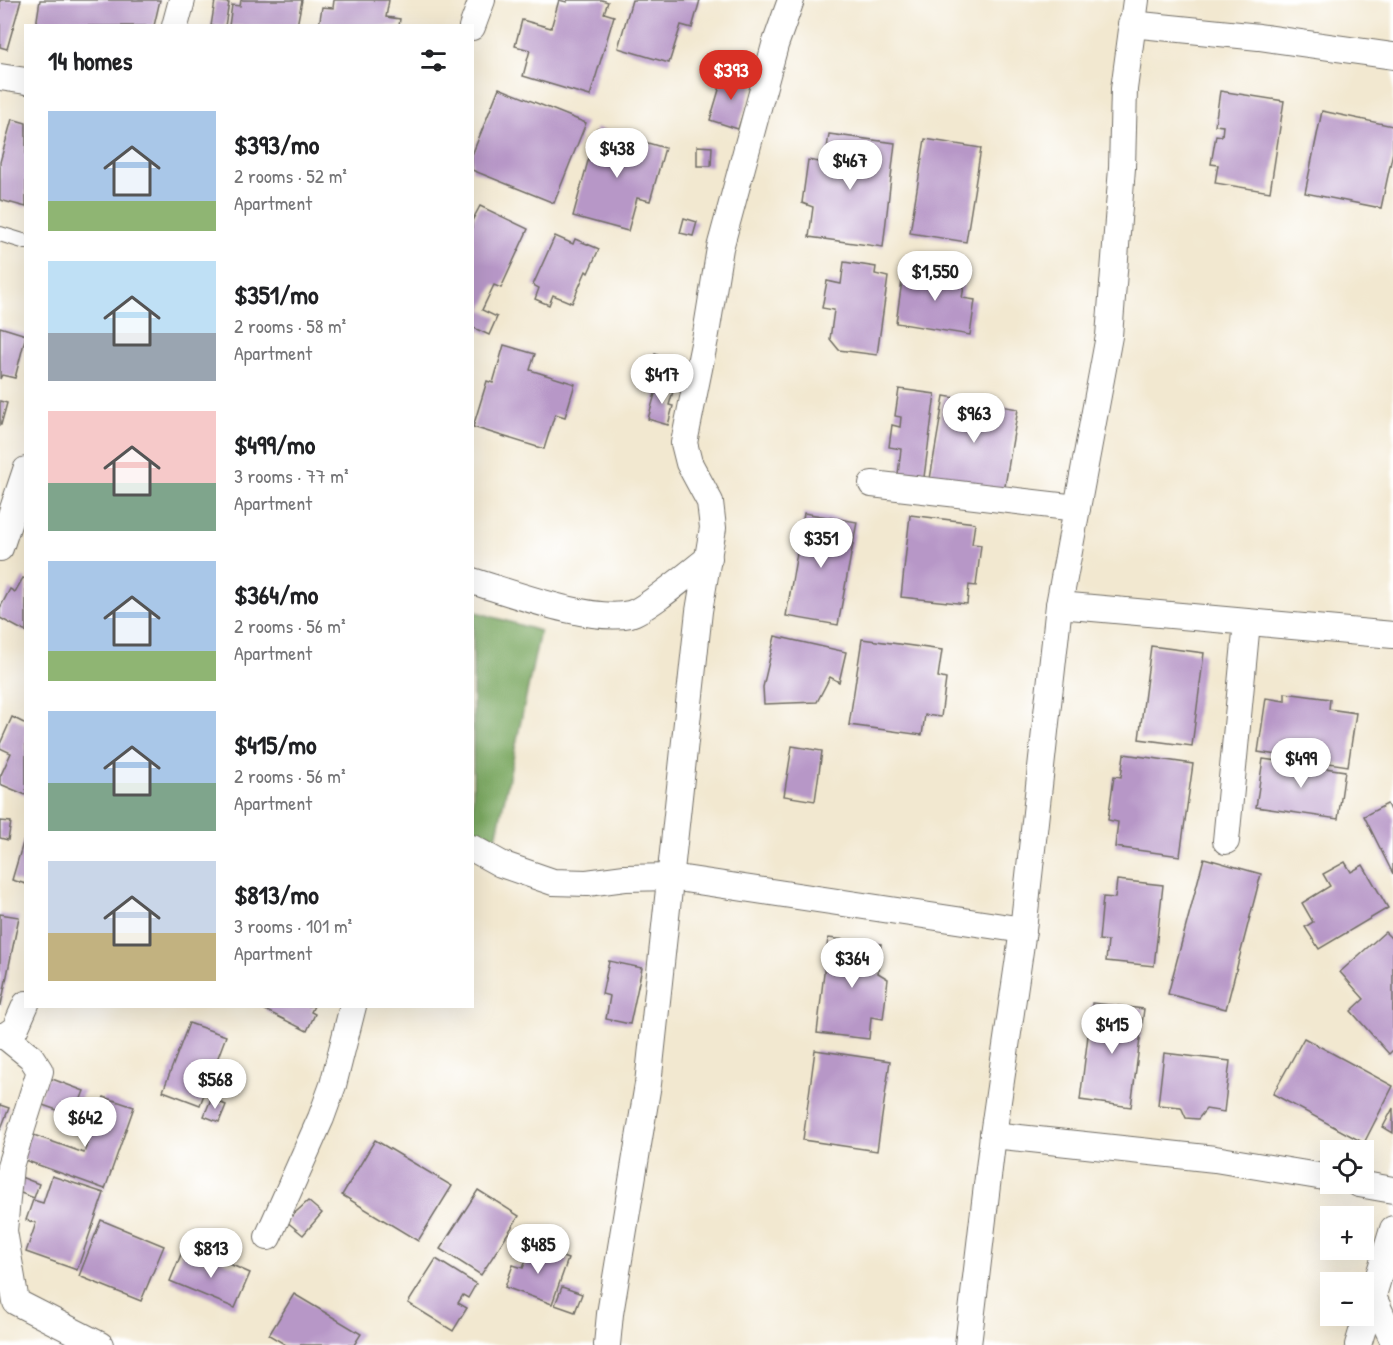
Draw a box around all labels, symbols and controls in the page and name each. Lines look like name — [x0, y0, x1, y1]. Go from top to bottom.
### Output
text: 14 homes — [48, 43, 133, 78]
icon: filters — [417, 44, 450, 77]
pin: $393 — [695, 50, 767, 101]
text: $393 — [713, 56, 749, 83]
text: $393/mo — [234, 127, 319, 162]
pin: $438 — [581, 128, 653, 179]
text: $438 — [599, 134, 635, 161]
icon: home — [96, 135, 168, 207]
pin: $467 — [814, 140, 886, 191]
text: $467 — [832, 146, 868, 173]
text: 2 rooms · 52 m² — [234, 162, 347, 189]
text: Apartment — [234, 189, 312, 216]
pin: $1,550 — [886, 251, 984, 302]
text: $1,550 — [911, 257, 959, 284]
text: $351/mo — [234, 277, 318, 312]
icon: home — [96, 285, 168, 357]
text: 2 rooms · 58 m² — [234, 312, 346, 339]
text: Apartment — [234, 339, 312, 366]
pin: $417 — [626, 354, 698, 405]
text: $417 — [645, 360, 679, 387]
pin: $963 — [938, 393, 1010, 444]
text: $963 — [957, 399, 991, 426]
text: $499/mo — [234, 427, 315, 462]
icon: home — [96, 435, 168, 507]
text: 3 rooms · 77 m² — [234, 462, 348, 489]
text: Apartment — [234, 489, 312, 516]
pin: $351 — [785, 518, 857, 569]
text: $351 — [804, 524, 838, 551]
text: $364/mo — [234, 577, 318, 612]
icon: home — [96, 585, 168, 657]
text: 2 rooms · 56 m² — [234, 612, 346, 639]
text: Apartment — [234, 639, 312, 666]
text: $415/mo — [234, 727, 317, 762]
icon: home — [96, 735, 168, 807]
pin: $499 — [1265, 738, 1337, 789]
text: $499 — [1285, 744, 1317, 771]
text: 2 rooms · 56 m² — [234, 762, 346, 789]
text: Apartment — [234, 789, 312, 816]
text: $813/mo — [234, 877, 319, 912]
icon: home — [96, 885, 168, 957]
text: 3 rooms · 101 m² — [234, 912, 352, 939]
pin: $364 — [816, 938, 888, 989]
text: Apartment — [234, 939, 312, 966]
text: $364 — [835, 944, 869, 971]
pin: $415 — [1076, 1004, 1148, 1055]
text: $415 — [1095, 1010, 1129, 1037]
pin: $568 — [179, 1059, 251, 1110]
text: $568 — [197, 1065, 233, 1092]
pin: $642 — [49, 1097, 121, 1148]
text: $642 — [68, 1103, 102, 1130]
map controls — [1320, 1140, 1374, 1326]
button: locate — [1320, 1140, 1374, 1194]
button: + — [1320, 1206, 1374, 1260]
pin: $485 — [502, 1224, 574, 1275]
pin: $813 — [175, 1228, 247, 1279]
text: $485 — [521, 1230, 555, 1257]
text: $813 — [193, 1234, 229, 1261]
button: − — [1320, 1272, 1374, 1326]

